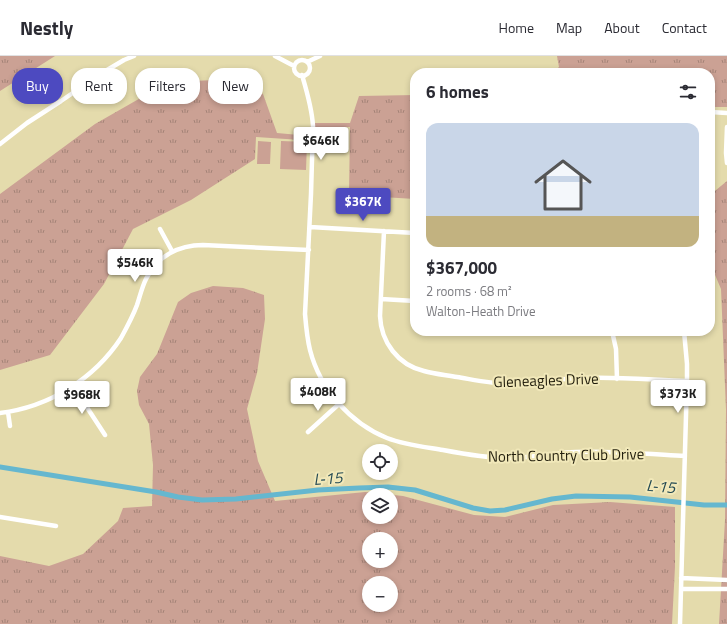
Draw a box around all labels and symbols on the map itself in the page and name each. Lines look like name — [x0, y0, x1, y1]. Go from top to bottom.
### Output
pin: $646K — [293, 127, 349, 161]
pin: $367K — [335, 188, 391, 222]
pin: $546K — [107, 249, 163, 283]
street label: Gleneagles Drive — [493, 367, 599, 393]
pin: $408K — [290, 378, 346, 412]
pin: $373K — [650, 380, 706, 414]
pin: $968K — [54, 381, 110, 415]
street label: North Country Club Drive — [488, 442, 644, 468]
water label: L-15 — [313, 465, 345, 491]
water label: L-15 — [645, 473, 679, 499]

